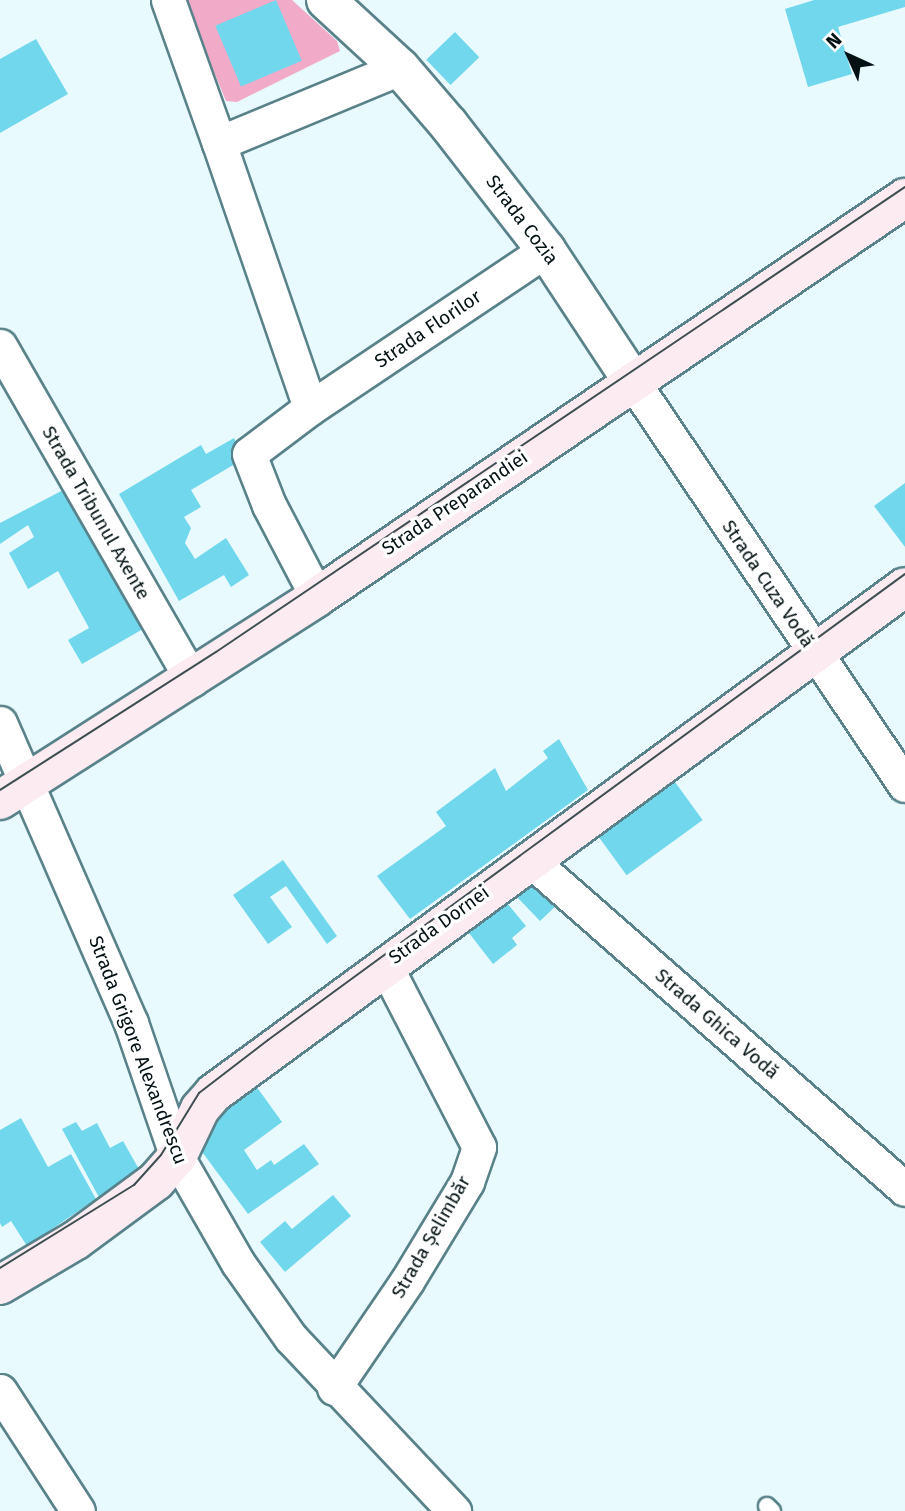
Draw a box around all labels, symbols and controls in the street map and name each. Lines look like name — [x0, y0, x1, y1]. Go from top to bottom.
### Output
north arrow — [814, 21, 884, 91]
text: N — [821, 28, 846, 53]
street label: Strada Cozia — [481, 171, 563, 269]
street label: Strada Florilor — [371, 285, 485, 373]
street label: Strada Tribunul Axente — [37, 422, 155, 604]
street label: Strada Preparandiei — [378, 446, 532, 560]
street label: Strada Cuza Vodă — [717, 516, 819, 652]
street label: Strada Dornei — [384, 881, 494, 969]
street label: Strada Grigore Alexandrescu — [84, 933, 192, 1167]
street label: Strada Ghica Vodă — [650, 964, 784, 1084]
street label: Strada Șelimbăr — [387, 1172, 475, 1302]

